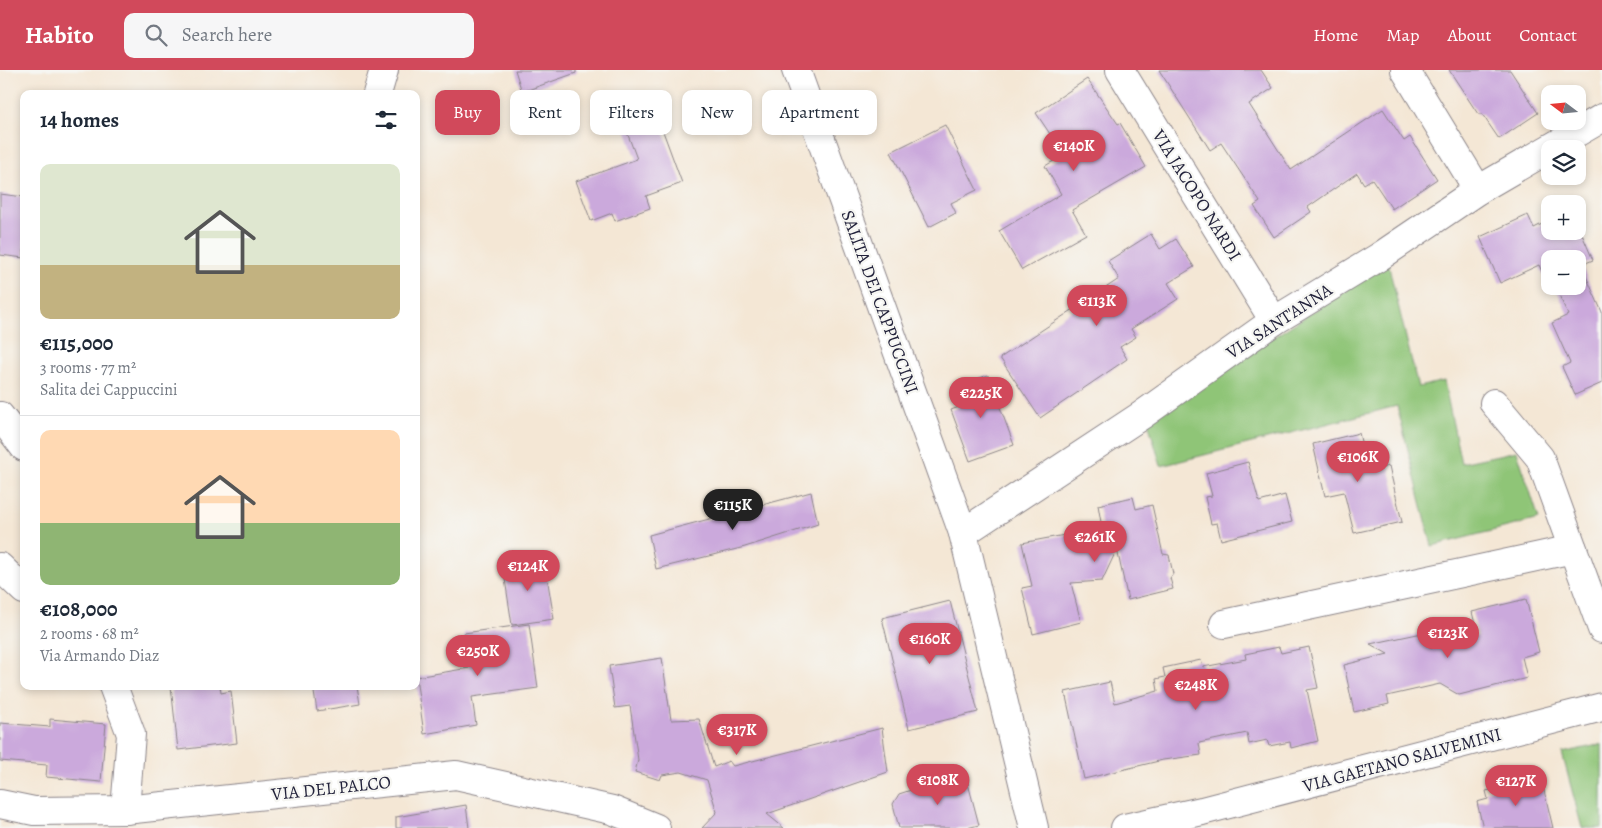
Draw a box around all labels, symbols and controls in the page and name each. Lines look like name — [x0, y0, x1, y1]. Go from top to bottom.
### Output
search box — [124, 13, 474, 58]
text: Habito — [25, 19, 94, 51]
icon: search — [142, 21, 170, 49]
text: Search here — [182, 22, 272, 48]
text: Home — [1313, 23, 1358, 47]
text: Map — [1386, 23, 1419, 47]
text: About — [1447, 23, 1491, 47]
text: Contact — [1519, 23, 1577, 47]
north arrow — [1541, 85, 1586, 130]
map controls — [1541, 85, 1586, 295]
chip: Buy — [435, 90, 500, 135]
chip: Rent — [510, 90, 580, 135]
chip: Filters — [590, 90, 672, 135]
chip: New — [682, 90, 752, 135]
chip: Apartment — [762, 90, 877, 135]
text: 14 homes — [40, 106, 119, 134]
icon: filters — [372, 106, 400, 134]
street label: VIA JACOPO NARDI — [1146, 124, 1247, 265]
pin: €140K — [1039, 129, 1109, 172]
text: €140K — [1054, 135, 1095, 157]
button: layers — [1541, 140, 1586, 185]
button: + — [1541, 195, 1586, 240]
icon: home — [175, 197, 265, 287]
street label: SALITA DEI CAPPUCCINI — [836, 207, 924, 397]
button: − — [1541, 250, 1586, 295]
street label: VIA SANT'ANNA — [1220, 277, 1337, 365]
pin: €113K — [1062, 284, 1132, 327]
text: €113K — [1078, 290, 1116, 312]
text: €115,000 — [40, 329, 113, 357]
text: 3 rooms · 77 m² — [40, 357, 136, 379]
pin: €225K — [946, 376, 1016, 419]
text: Salita dei Cappuccini — [40, 379, 178, 401]
text: €225K — [960, 382, 1002, 404]
pin: €106K — [1323, 440, 1393, 483]
text: €106K — [1338, 446, 1378, 468]
icon: home — [175, 462, 265, 552]
pin: €115K — [698, 488, 768, 531]
text: €115K — [714, 494, 752, 516]
pin: €261K — [1060, 520, 1130, 563]
text: €261K — [1075, 526, 1115, 548]
pin: €124K — [493, 550, 563, 592]
text: €124K — [508, 555, 548, 577]
text: €108,000 — [40, 595, 118, 623]
pin: €123K — [1413, 616, 1483, 659]
pin: €160K — [895, 622, 965, 665]
text: €123K — [1428, 622, 1468, 644]
text: 2 rooms · 68 m² — [40, 623, 139, 645]
text: €160K — [910, 628, 950, 650]
pin: €250K — [443, 634, 513, 677]
text: €250K — [457, 640, 499, 662]
text: Via Armando Diaz — [40, 645, 159, 667]
pin: €248K — [1161, 668, 1231, 711]
text: €248K — [1175, 674, 1217, 696]
pin: €317K — [702, 714, 772, 756]
text: €317K — [717, 719, 757, 741]
street label: VIA GAETANO SALVEMINI — [1299, 722, 1504, 798]
pin: €108K — [903, 764, 973, 806]
pin: €127K — [1481, 764, 1551, 807]
text: €108K — [917, 769, 959, 791]
street label: VIA DEL PALCO — [269, 770, 392, 806]
text: €127K — [1496, 770, 1536, 792]

